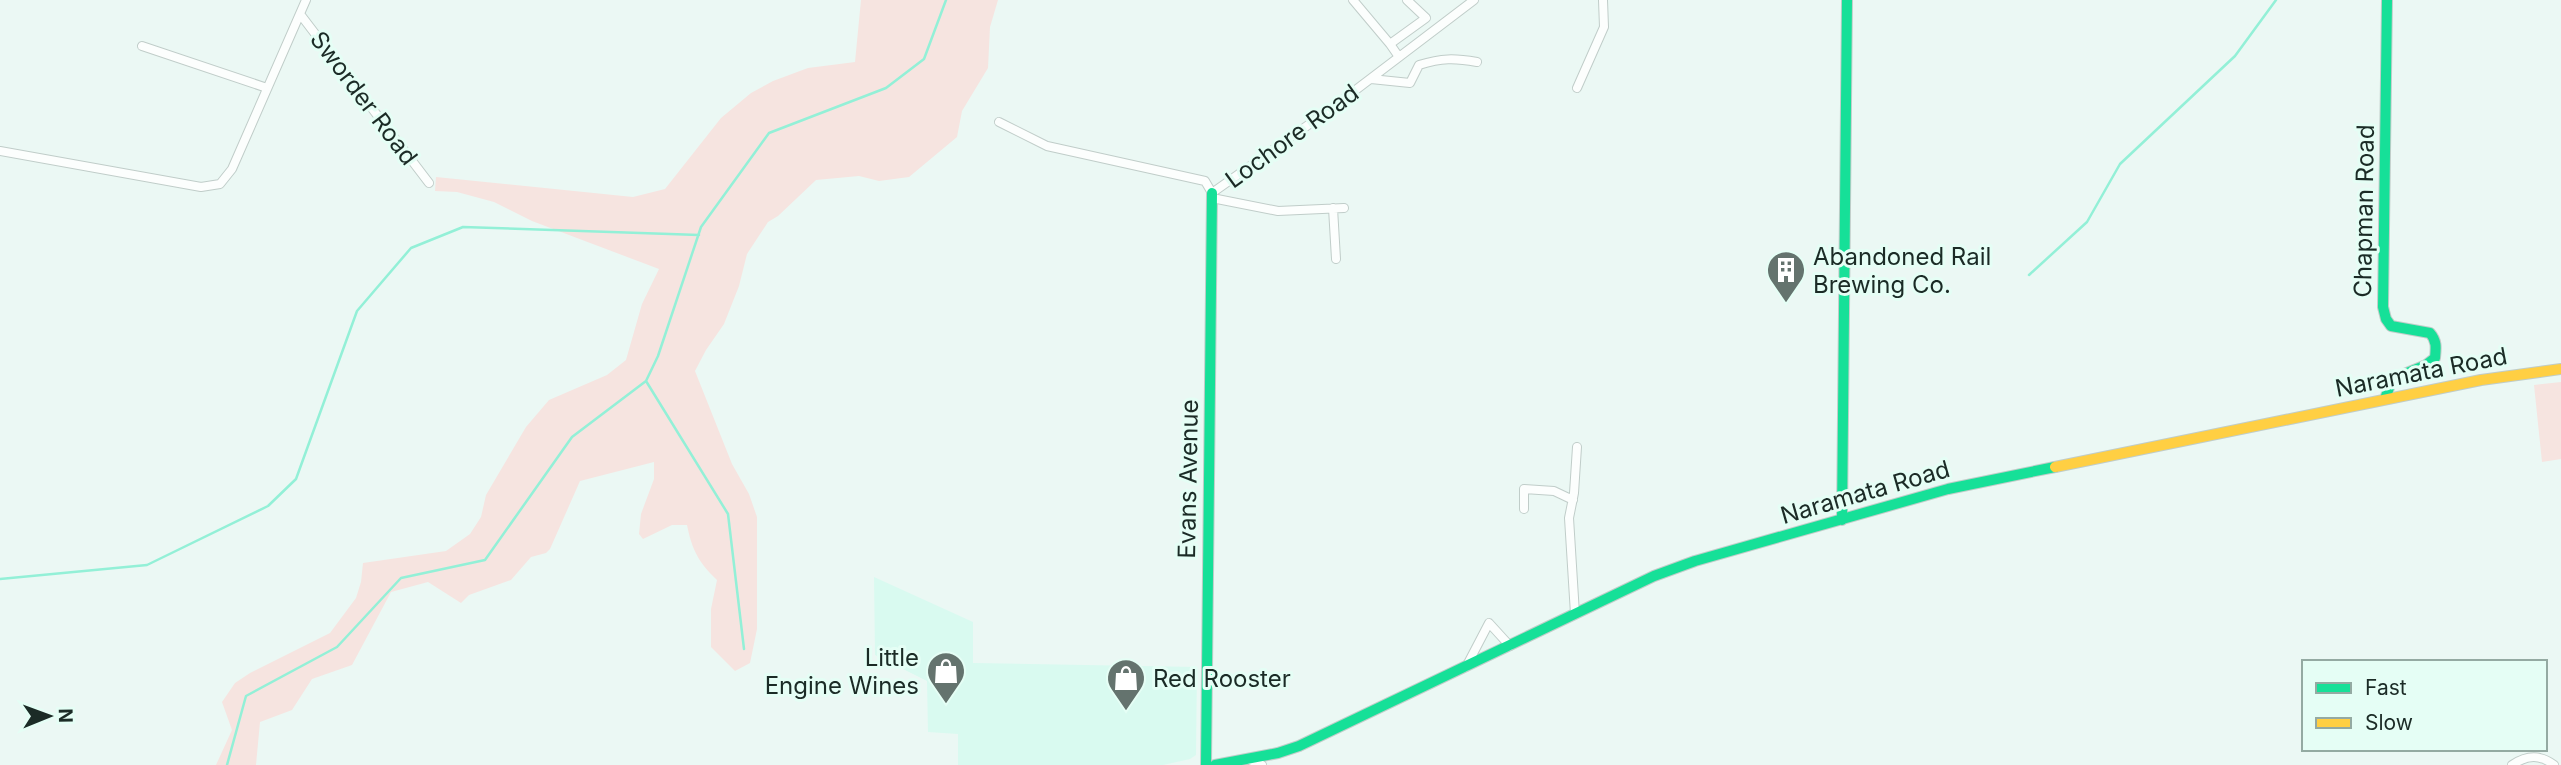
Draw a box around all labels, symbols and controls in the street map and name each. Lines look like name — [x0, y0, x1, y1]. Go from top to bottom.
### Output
street label: Sworder Road — [304, 25, 424, 171]
street label: Lochore Road — [1220, 78, 1364, 194]
street label: Chapman Road — [2348, 124, 2380, 298]
place label: Abandoned Rail Brewing Co. — [1813, 242, 1991, 299]
building icon: Abandoned Rail Brewing Co. — [1765, 249, 1807, 304]
street label: Naramata Road — [2333, 341, 2509, 403]
street label: Evans Avenue — [1172, 399, 1204, 559]
street label: Naramata Road — [1777, 454, 1953, 530]
place label: Little Engine Wines — [765, 643, 919, 700]
shop icon: Little Engine Wines — [925, 650, 967, 705]
shop icon: Red Rooster — [1105, 657, 1147, 712]
legend — [2302, 660, 2547, 751]
place label: Red Rooster — [1153, 664, 1291, 693]
text: Fast — [2365, 675, 2407, 700]
north arrow — [14, 681, 84, 751]
text: N — [54, 708, 77, 723]
text: Slow — [2365, 710, 2413, 735]

